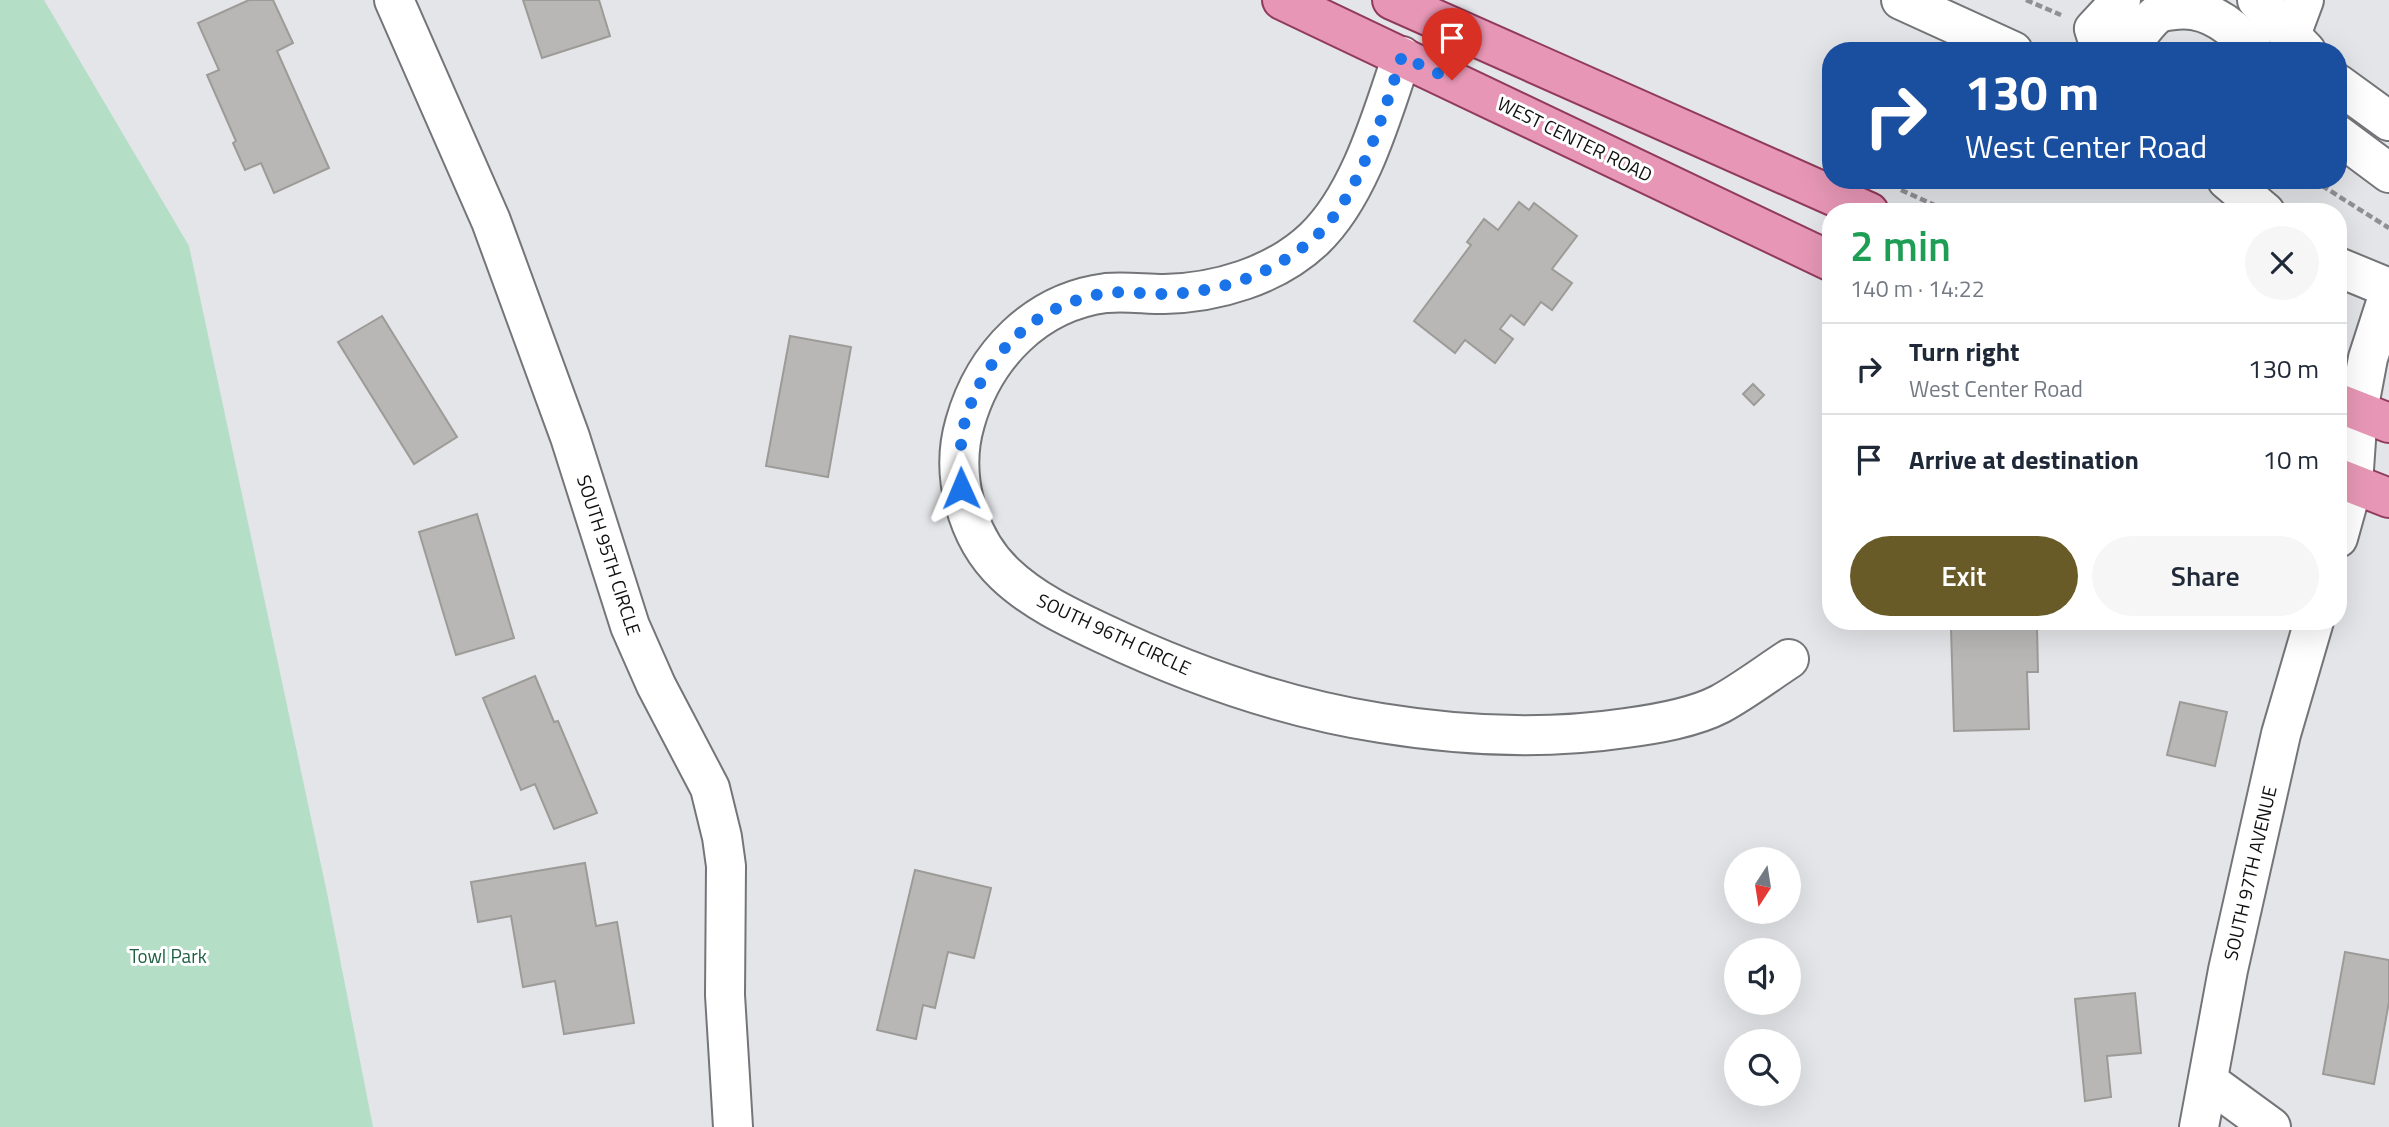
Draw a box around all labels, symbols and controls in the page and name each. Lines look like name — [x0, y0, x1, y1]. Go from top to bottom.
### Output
pin — [1422, 8, 1482, 80]
icon: arrive — [1433, 19, 1471, 57]
text: 130 m — [1965, 54, 2099, 129]
icon: right — [1850, 70, 1941, 161]
street label: WEST CENTER ROAD — [1493, 88, 1658, 189]
text: West Center Road — [1965, 122, 2207, 170]
text: 2 min — [1850, 213, 1951, 277]
button: close — [2245, 226, 2319, 300]
text: 140 m · 14:22 — [1850, 271, 1985, 306]
text: Turn right — [1909, 332, 2020, 371]
text: 130 m — [2248, 349, 2319, 388]
icon: right — [1850, 350, 1888, 388]
text: West Center Road — [1909, 371, 2083, 406]
text: Arrive at destination — [1909, 440, 2139, 479]
text: 10 m — [2262, 440, 2319, 479]
icon: arrive — [1850, 441, 1888, 479]
position arrow — [924, 451, 998, 525]
street label: SOUTH 95TH CIRCLE — [570, 471, 649, 639]
button: Exit — [1850, 536, 2078, 616]
button: Share — [2092, 536, 2319, 616]
street label: SOUTH 96TH CIRCLE — [1032, 585, 1196, 682]
street label: SOUTH 97TH AVENUE — [2215, 783, 2284, 963]
north arrow — [1724, 847, 1801, 924]
map controls — [1724, 847, 1801, 1106]
button: sound — [1724, 938, 1801, 1015]
park label: Towl Park — [129, 941, 207, 970]
button: search — [1724, 1029, 1801, 1106]

